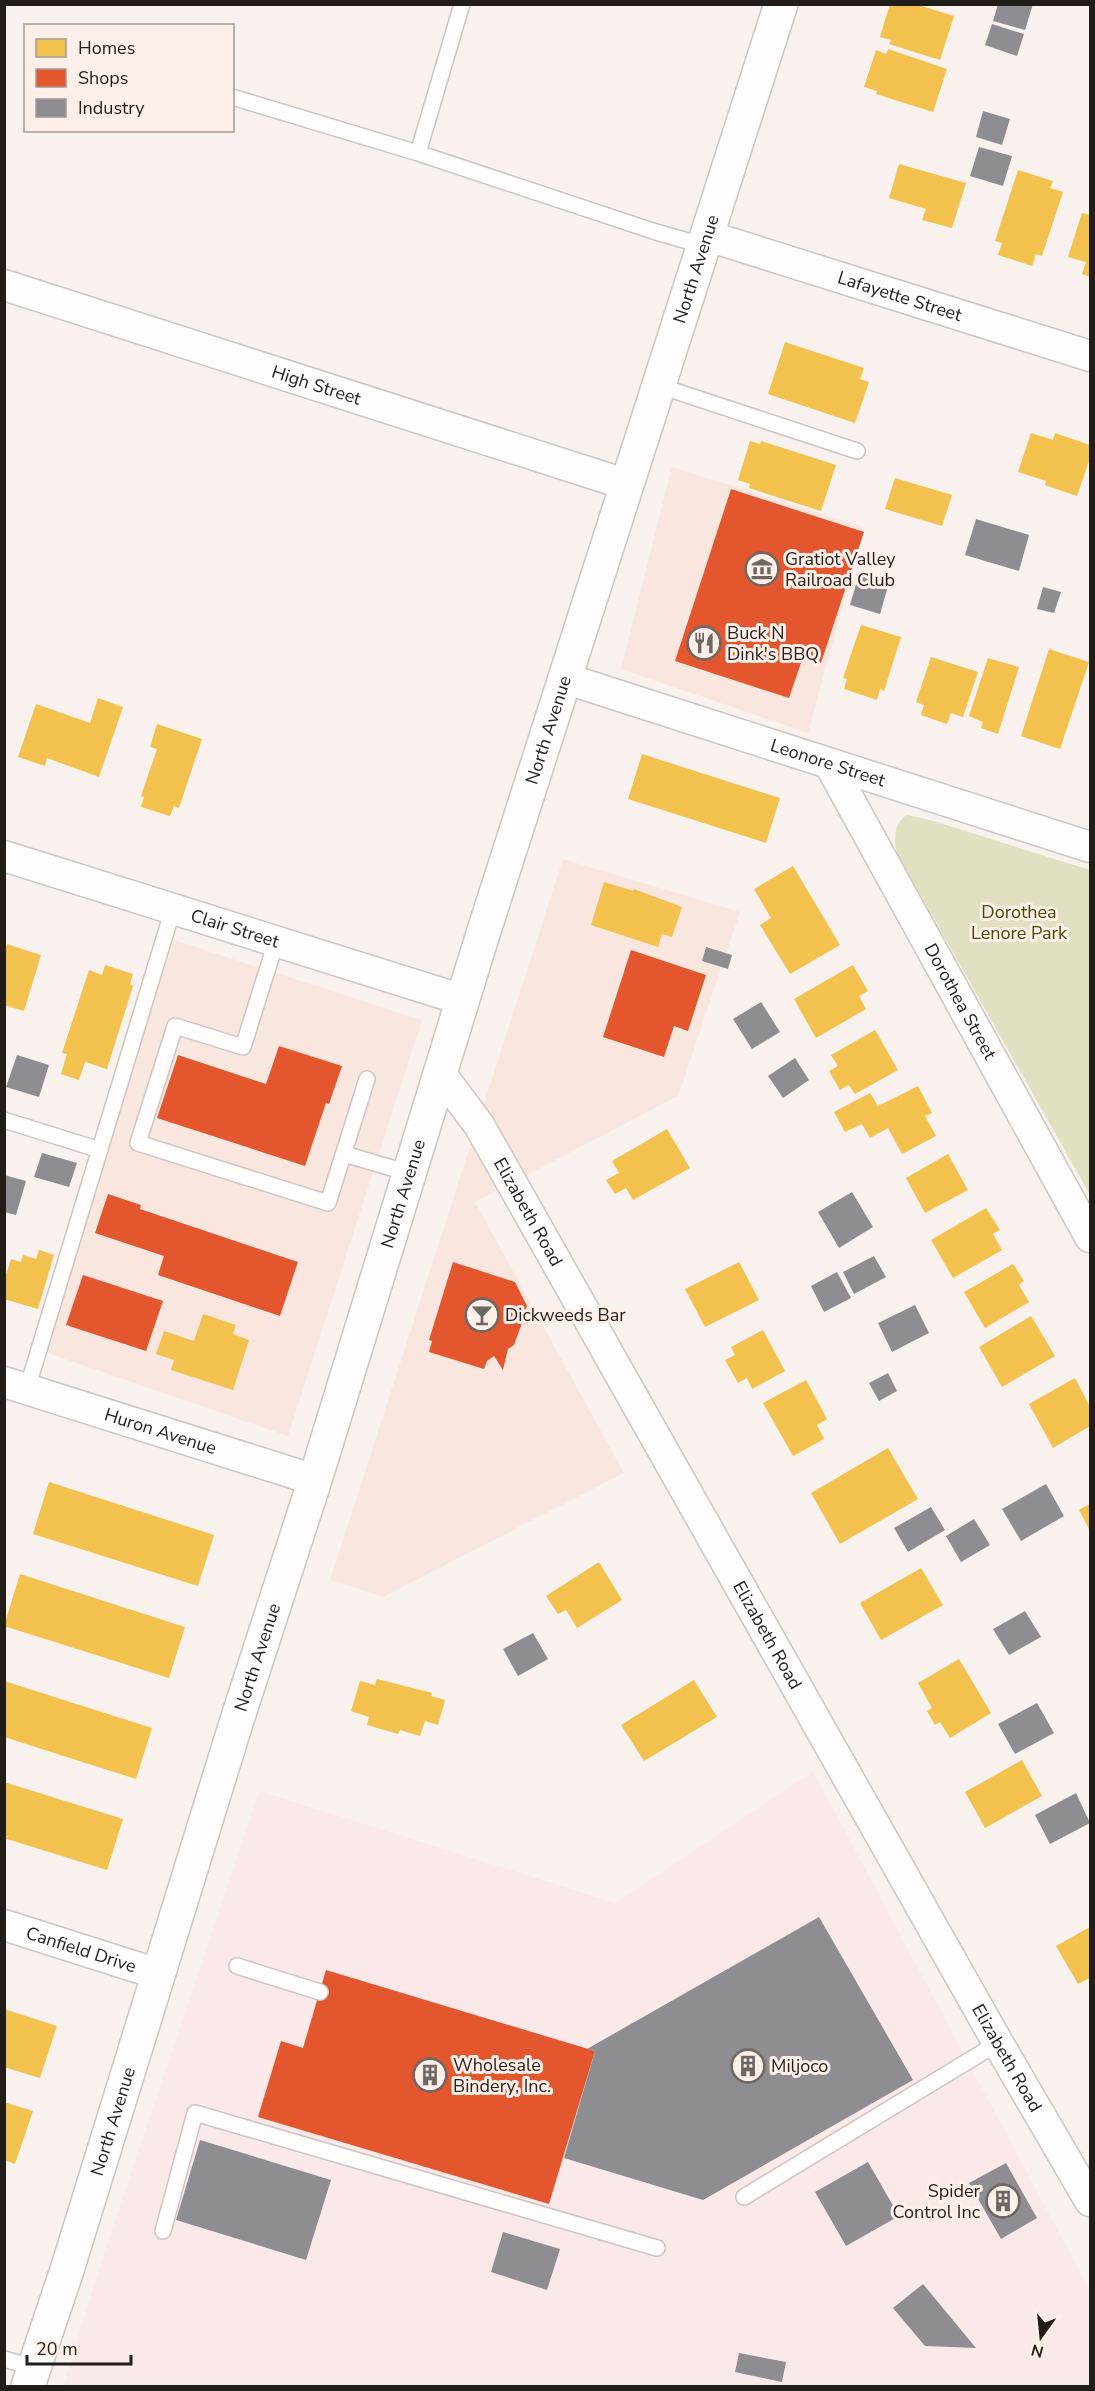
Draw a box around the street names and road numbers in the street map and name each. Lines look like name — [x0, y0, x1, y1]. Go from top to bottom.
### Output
street label: North Avenue — [667, 212, 725, 326]
street label: Lafayette Street — [835, 265, 966, 327]
street label: High Street — [269, 360, 365, 411]
street label: North Avenue — [520, 673, 577, 787]
street label: Leonore Street — [767, 733, 889, 793]
street label: Clair Street — [188, 903, 283, 954]
street label: Dorothea Street — [919, 939, 1002, 1064]
street label: North Avenue — [375, 1136, 431, 1251]
street label: Elizabeth Road — [488, 1153, 568, 1271]
street label: Huron Avenue — [101, 1402, 220, 1460]
street label: Elizabeth Road — [727, 1577, 808, 1694]
street label: North Avenue — [229, 1600, 286, 1715]
street label: Canfield Drive — [23, 1921, 139, 1978]
street label: Elizabeth Road — [966, 2000, 1048, 2116]
street label: North Avenue — [85, 2064, 141, 2179]

